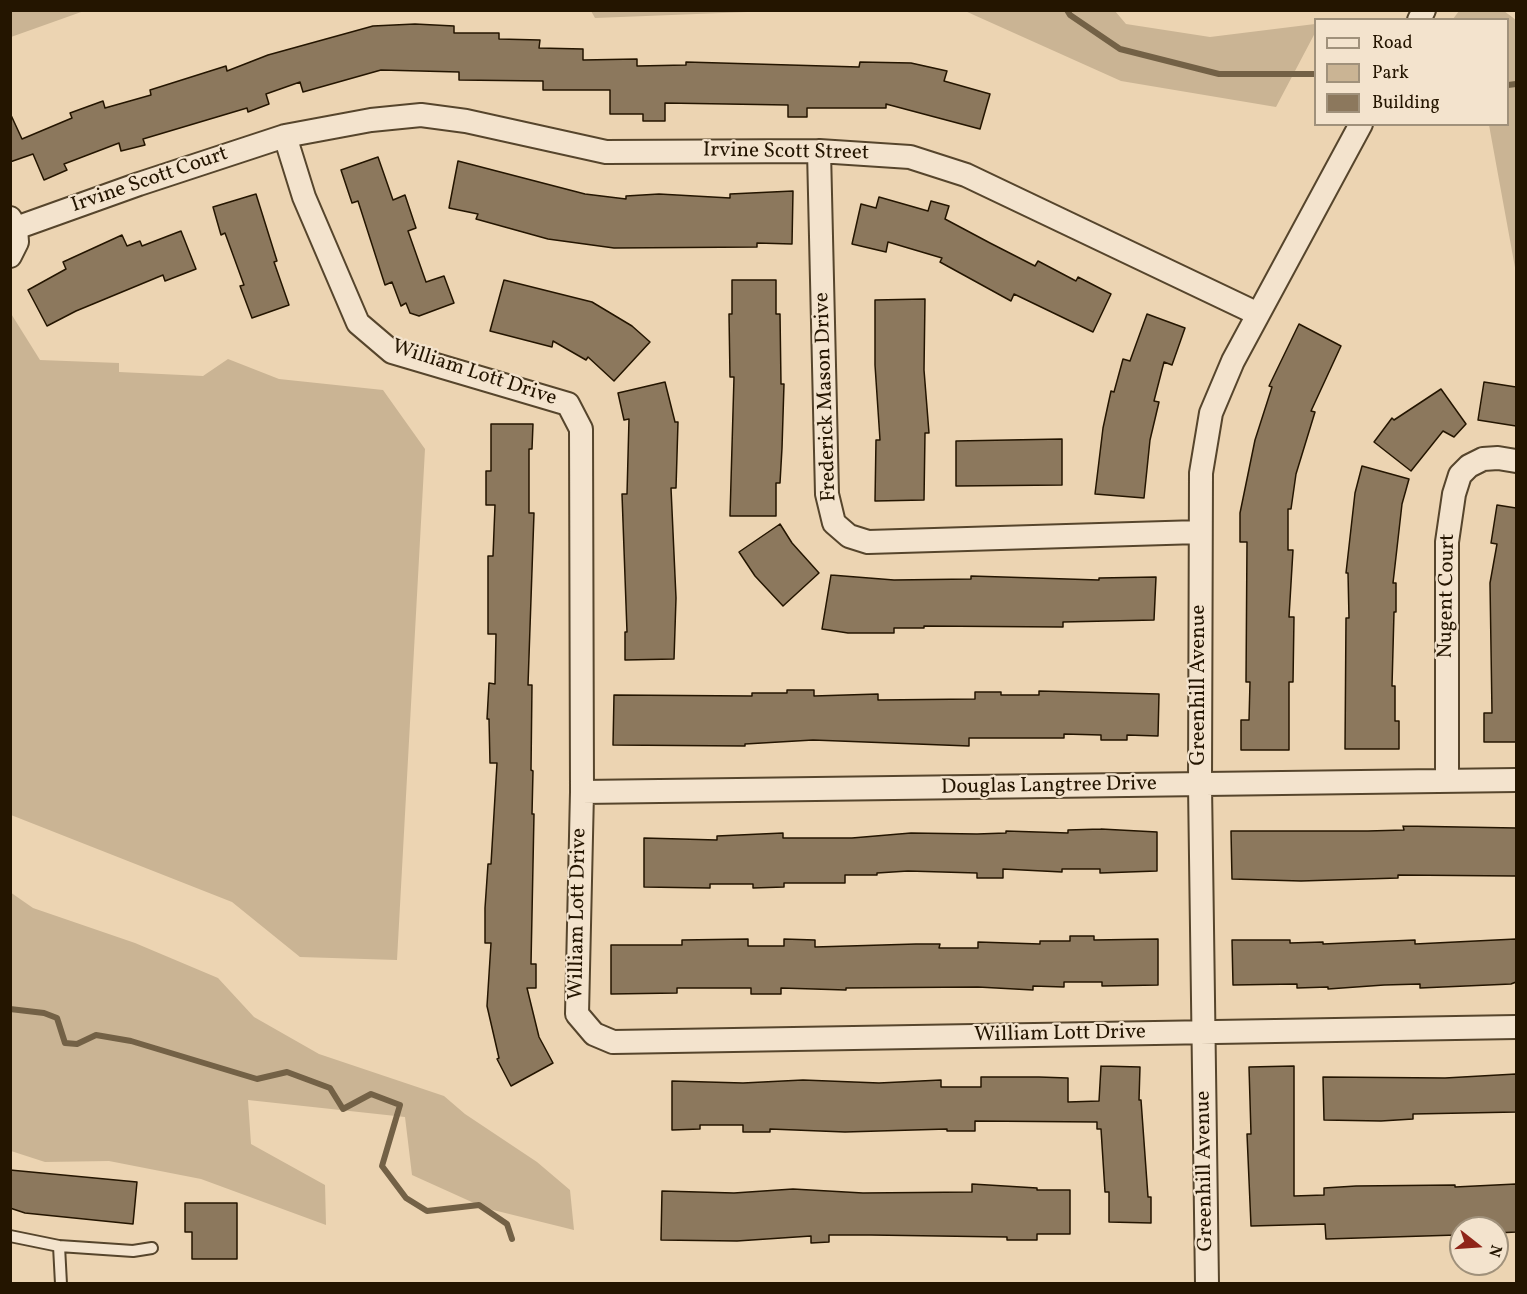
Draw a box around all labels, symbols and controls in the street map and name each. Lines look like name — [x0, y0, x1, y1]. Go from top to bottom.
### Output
legend — [1314, 18, 1509, 126]
text: Road — [1372, 31, 1413, 56]
text: Park — [1372, 61, 1409, 86]
text: Building — [1372, 91, 1440, 116]
street label: Irvine Scott Street — [703, 139, 869, 167]
street label: Irvine Scott Court — [68, 142, 232, 220]
street label: Frederick Mason Drive — [811, 292, 843, 502]
street label: William Lott Drive — [388, 335, 560, 413]
street label: Nugent Court — [1434, 533, 1462, 659]
street label: Greenhill Avenue — [1187, 605, 1213, 765]
street label: Douglas Langtree Drive — [941, 773, 1157, 801]
street label: William Lott Drive — [565, 828, 593, 1000]
street label: William Lott Drive — [974, 1021, 1146, 1049]
street label: Greenhill Avenue — [1192, 1090, 1220, 1252]
north arrow — [1449, 1216, 1509, 1276]
text: N — [1482, 1242, 1507, 1259]

